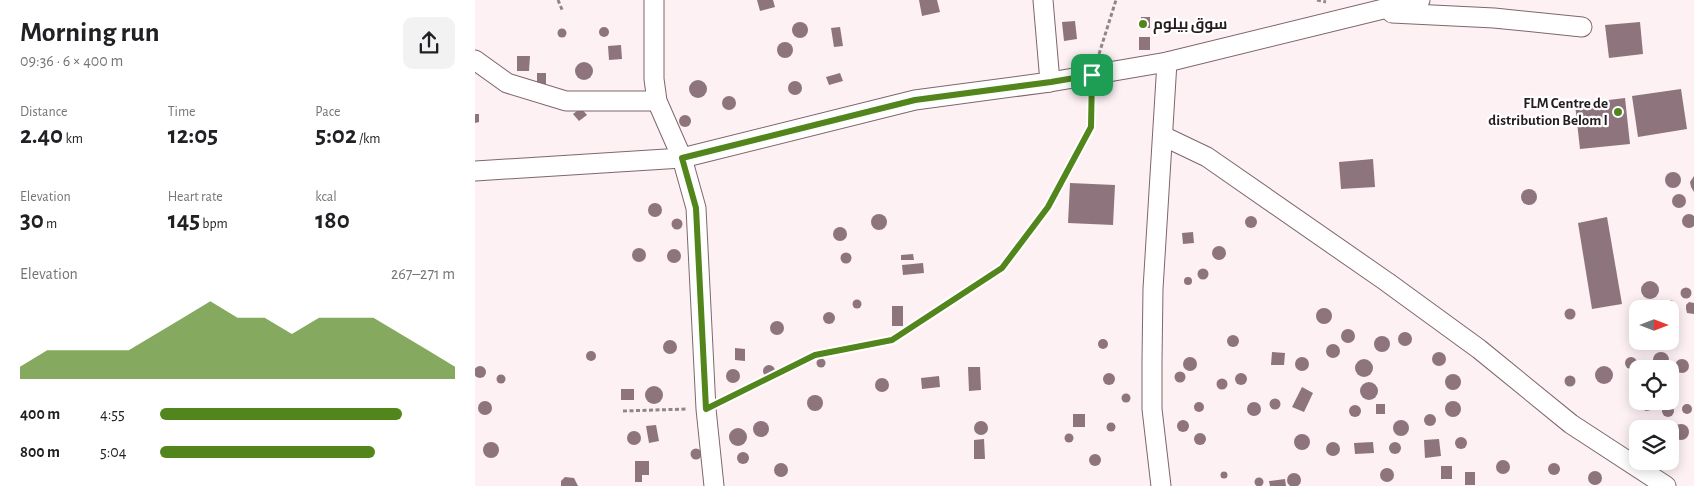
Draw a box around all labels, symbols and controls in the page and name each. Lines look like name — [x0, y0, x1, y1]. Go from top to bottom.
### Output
button: share — [403, 17, 455, 69]
place label: سوق بيلوم — [1153, 17, 1227, 34]
marker: سوق بيلوم — [1137, 18, 1149, 30]
text: Morning run — [20, 19, 160, 47]
text: 09:36 · 6 × 400 m — [20, 53, 123, 69]
pin — [1071, 54, 1113, 96]
icon: arrive — [1078, 61, 1106, 89]
place label: FLM Centre de distribution Belom I — [1488, 96, 1608, 128]
text: Distance — [20, 105, 67, 119]
text: Time — [168, 105, 196, 119]
text: Pace — [315, 105, 341, 119]
marker: FLM Centre de distribution Belom I — [1612, 106, 1624, 118]
text: 2.40 — [20, 123, 63, 148]
text: 12:05 — [168, 123, 218, 148]
text: 5:02 — [315, 123, 357, 148]
text: km — [63, 132, 83, 146]
text: /km — [357, 132, 381, 146]
text: Elevation — [20, 190, 71, 204]
text: Heart rate — [168, 190, 223, 204]
text: kcal — [315, 190, 337, 204]
text: 30 — [20, 208, 44, 233]
text: 145 — [168, 208, 200, 233]
text: 180 — [315, 208, 350, 233]
text: m — [44, 217, 57, 231]
text: bpm — [200, 217, 228, 231]
text: Elevation — [20, 266, 78, 282]
text: 267–271 m — [391, 266, 455, 282]
north arrow — [1629, 300, 1679, 350]
map controls — [1629, 300, 1679, 470]
button: locate — [1629, 360, 1679, 410]
text: 400 m — [20, 406, 60, 422]
text: 4:55 — [100, 406, 125, 422]
button: layers — [1629, 420, 1679, 470]
text: 800 m — [20, 444, 60, 460]
text: 5:04 — [100, 444, 127, 460]

